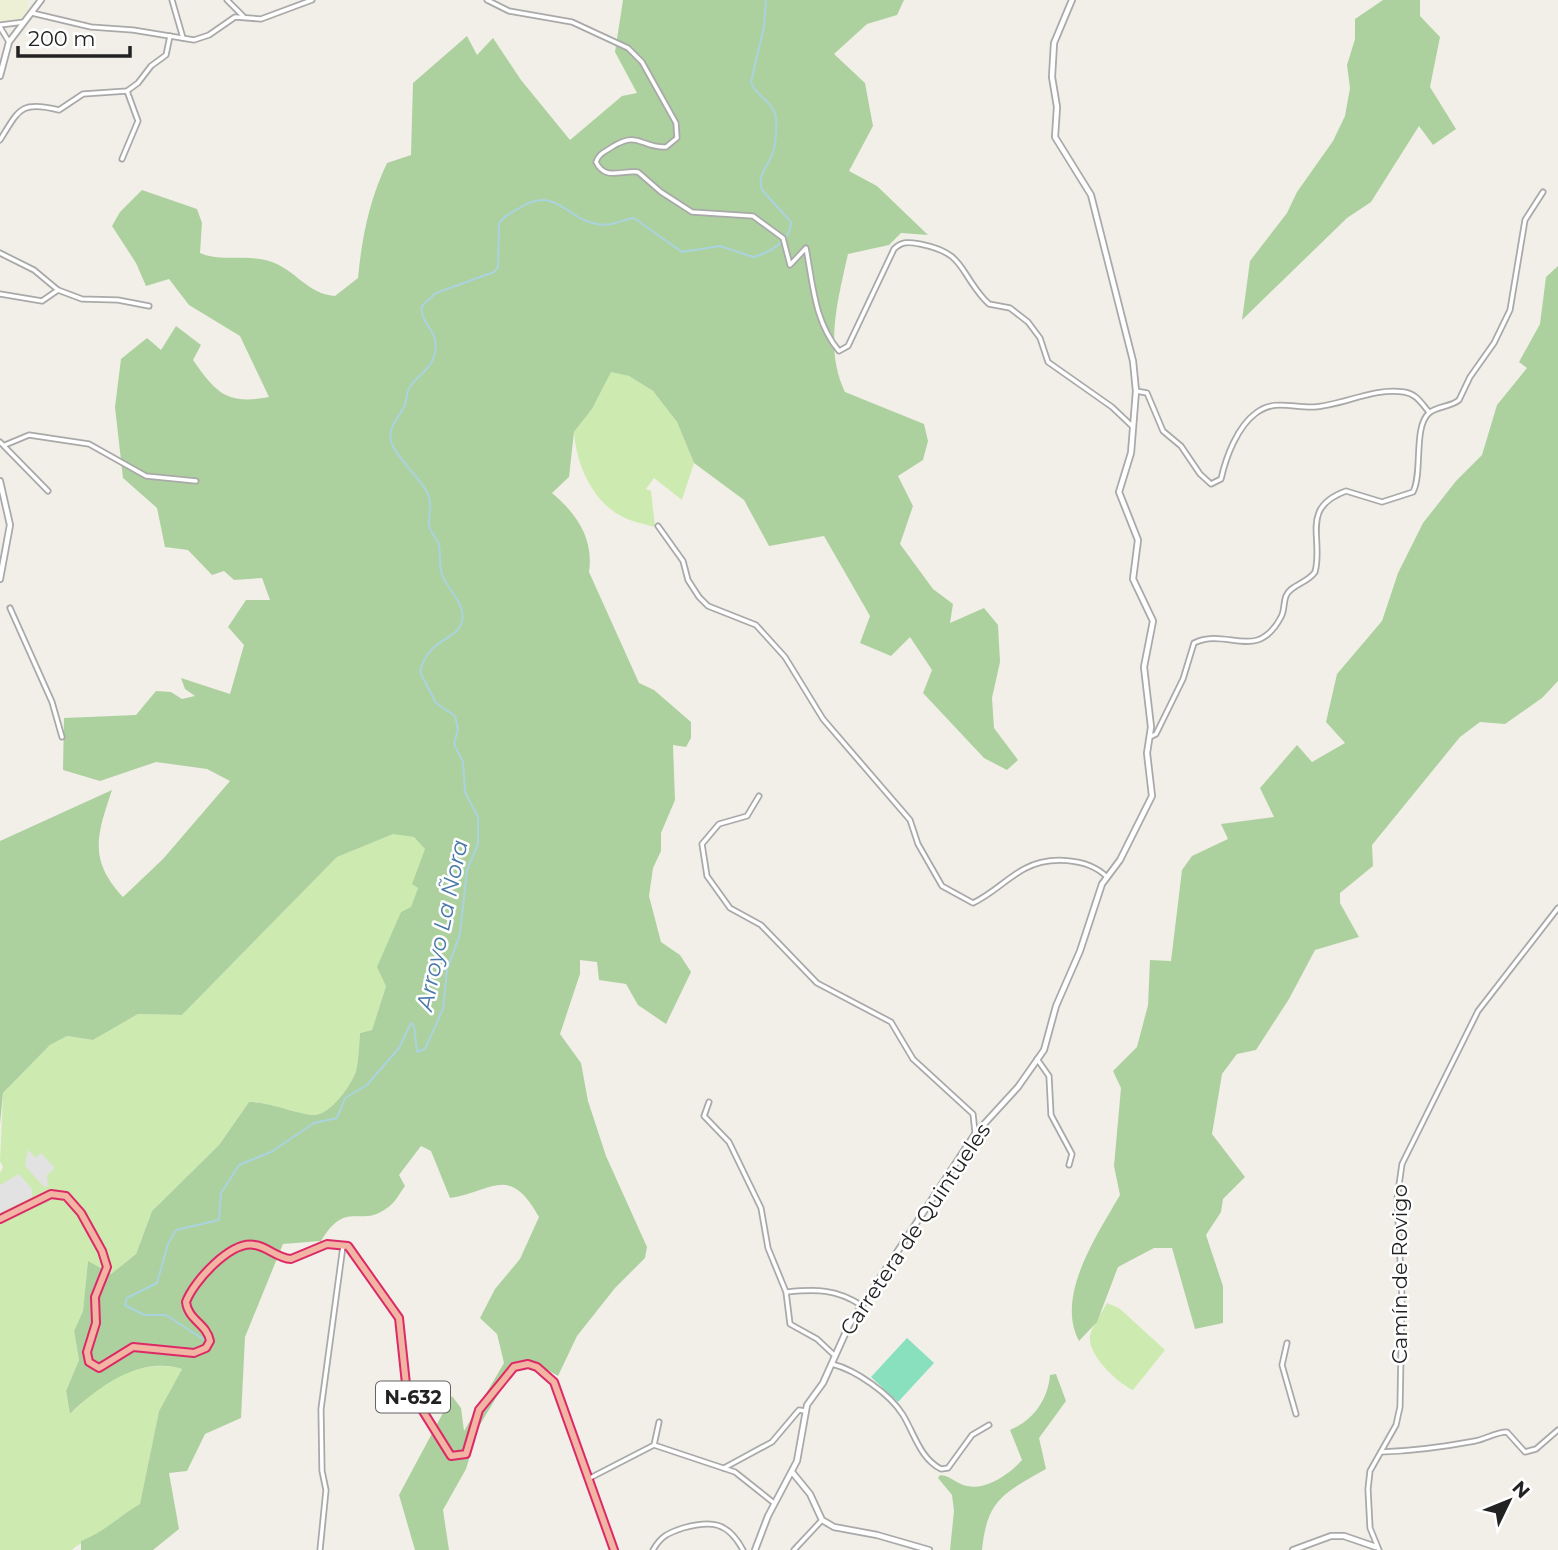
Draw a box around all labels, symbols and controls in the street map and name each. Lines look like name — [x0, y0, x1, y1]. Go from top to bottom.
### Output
scale bar — [18, 14, 130, 58]
text: 200 m — [28, 26, 95, 51]
water label: Arroyo La Ñora — [410, 837, 474, 1015]
street label: Carretera de Quintueles — [835, 1118, 995, 1340]
street label: Camín de Rovigo — [1387, 1184, 1412, 1364]
road number: N-632 — [376, 1382, 450, 1413]
north arrow — [1474, 1466, 1544, 1536]
text: N — [1507, 1476, 1535, 1503]

